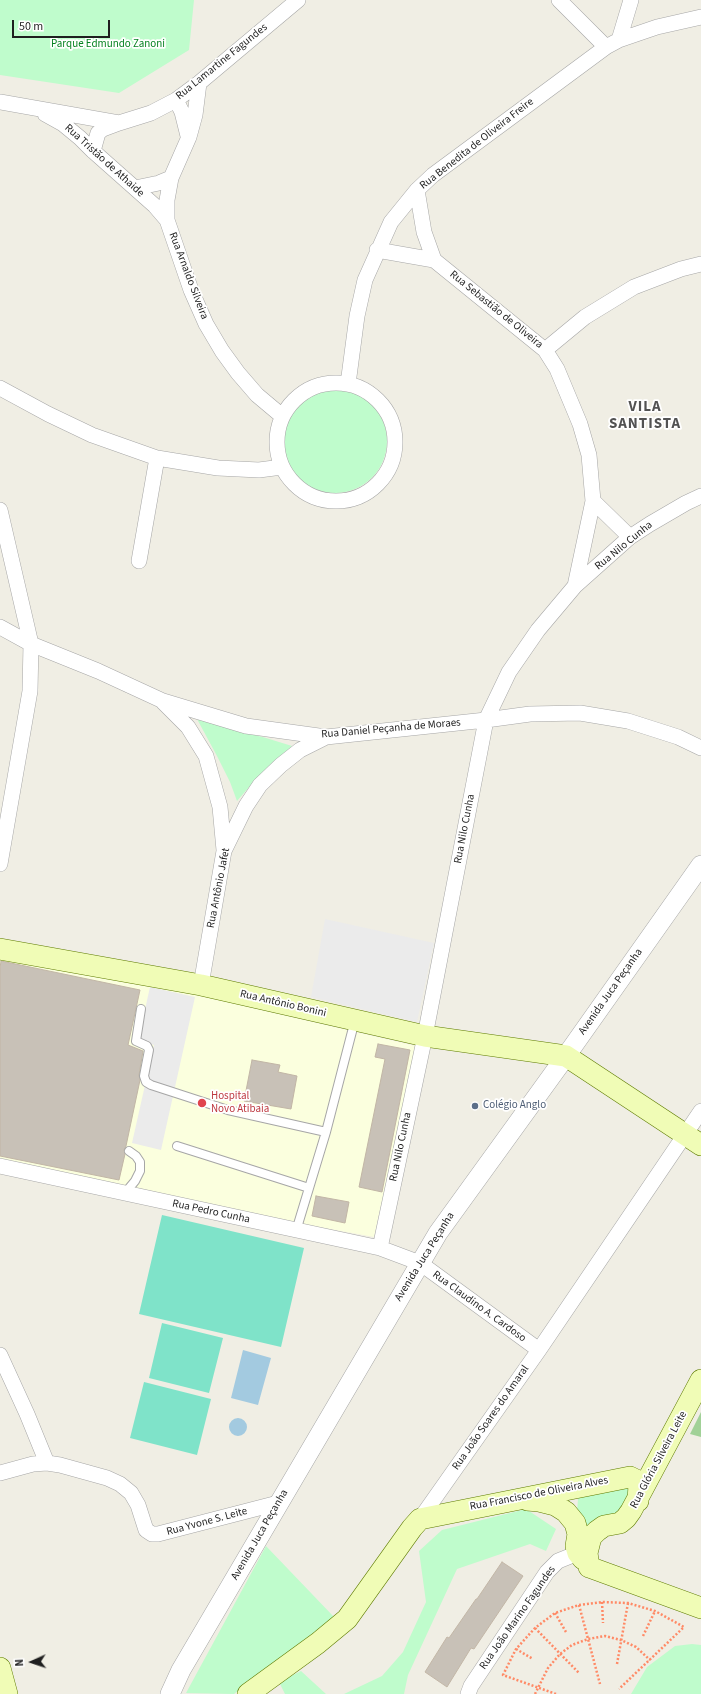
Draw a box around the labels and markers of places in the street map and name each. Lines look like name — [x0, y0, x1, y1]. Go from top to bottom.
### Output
place label: Hospital Novo Atibaia — [211, 1090, 269, 1116]
marker: Hospital Novo Atibaia — [196, 1097, 208, 1109]
place label: Colégio Anglo — [483, 1099, 546, 1113]
marker: Colégio Anglo — [470, 1101, 480, 1111]

